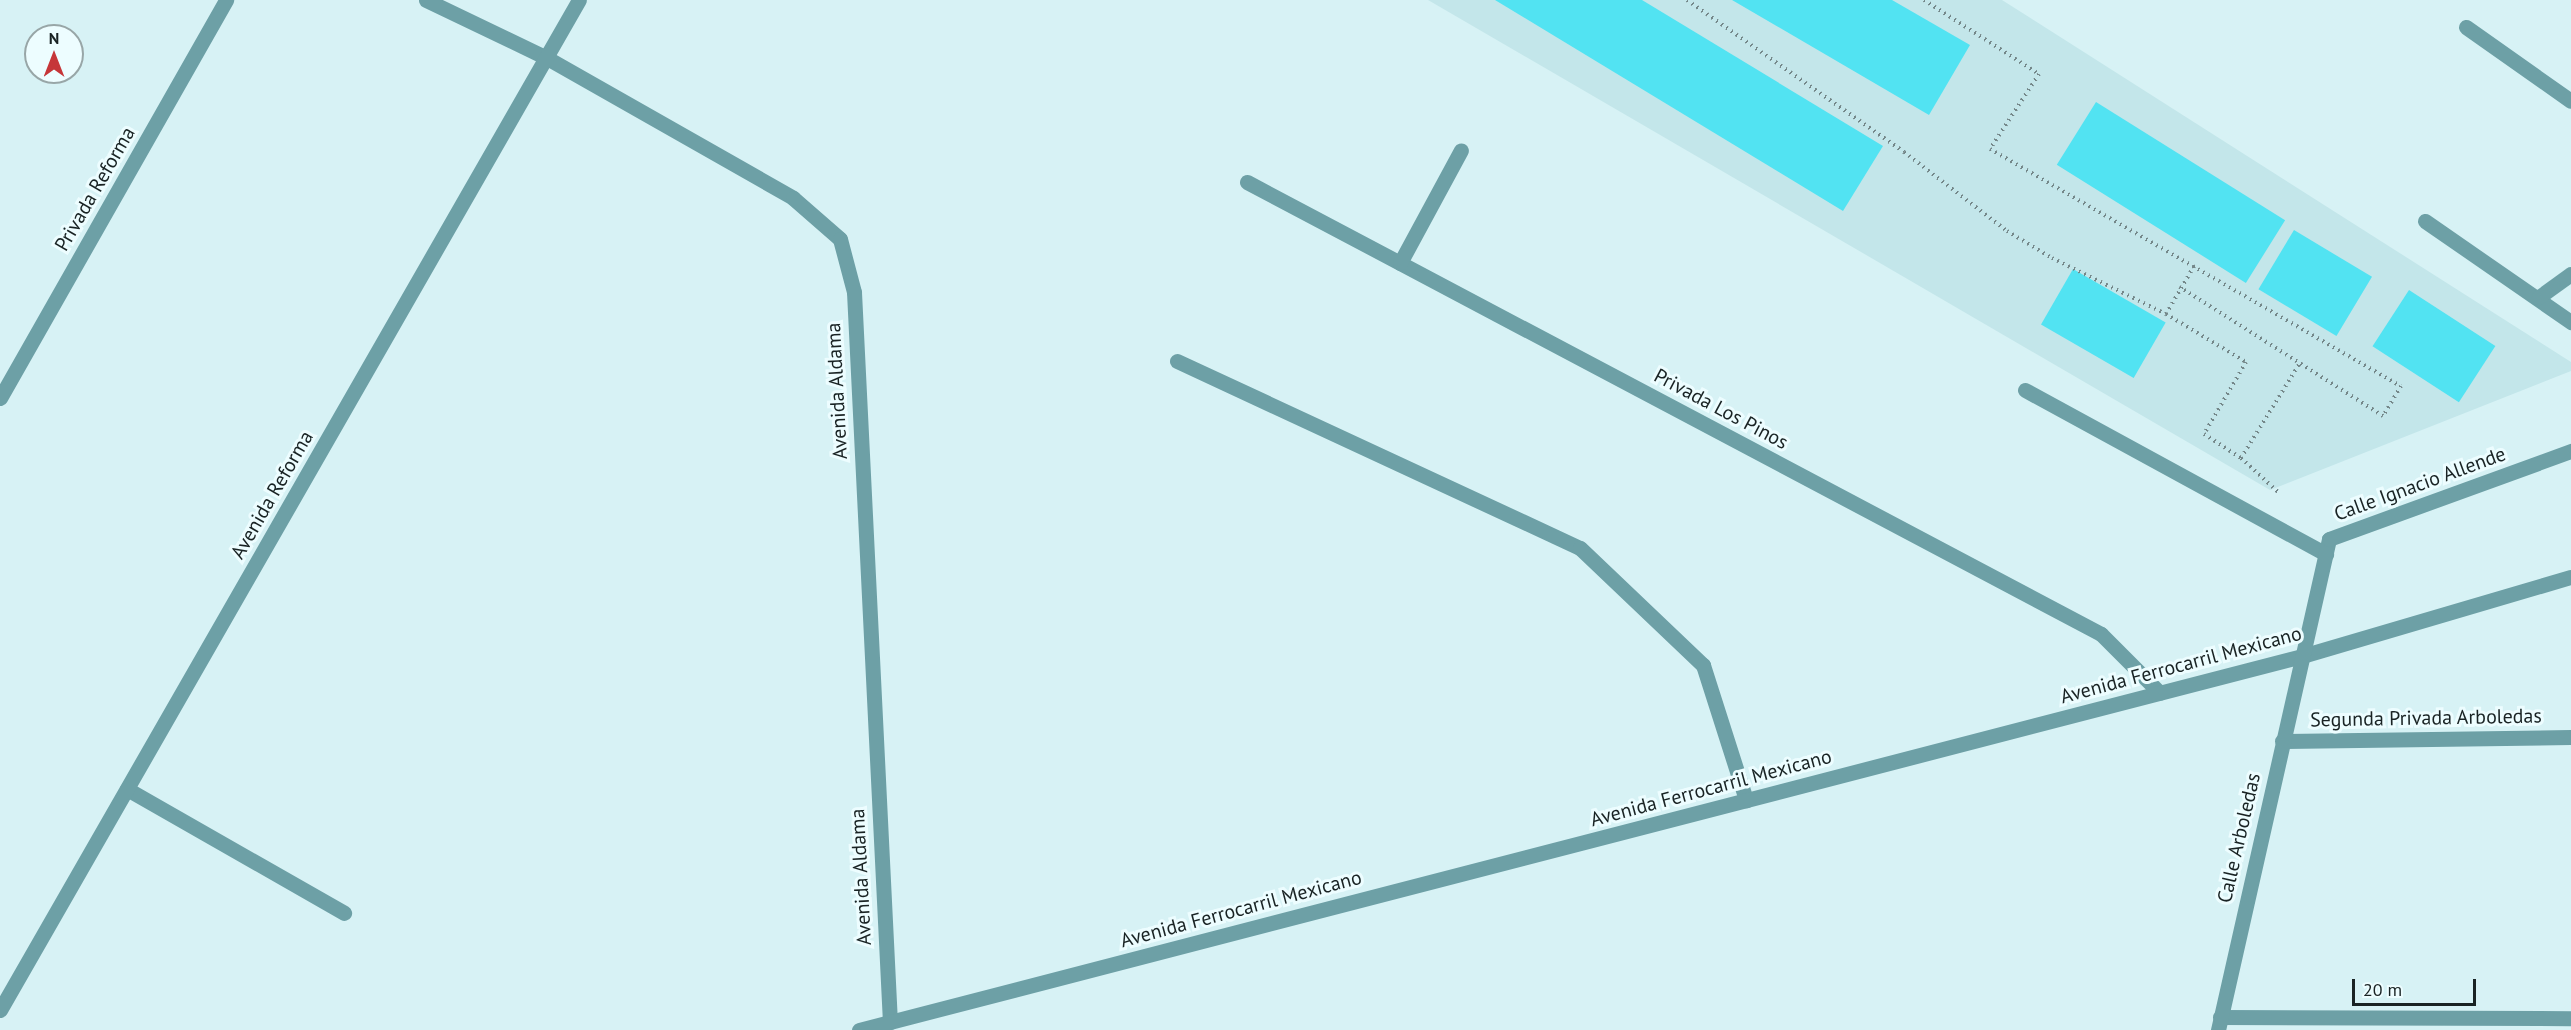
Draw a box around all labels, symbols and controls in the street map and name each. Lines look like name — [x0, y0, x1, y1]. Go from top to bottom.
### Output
north arrow — [24, 24, 84, 84]
text: N — [49, 28, 59, 48]
street label: Privada Reforma — [50, 123, 140, 255]
street label: Avenida Aldama — [821, 322, 853, 460]
street label: Privada Los Pinos — [1650, 364, 1792, 454]
street label: Avenida Reforma — [226, 427, 318, 563]
street label: Calle Ignacio Allende — [2331, 442, 2509, 526]
street label: Avenida Ferrocarril Mexicano — [2058, 621, 2304, 709]
street label: Segunda Privada Arboledas — [2310, 704, 2542, 732]
street label: Avenida Ferrocarril Mexicano — [1588, 744, 1834, 832]
street label: Calle Arboledas — [2212, 770, 2266, 906]
street label: Avenida Aldama — [845, 808, 877, 946]
street label: Avenida Ferrocarril Mexicano — [1118, 865, 1364, 953]
scale bar — [2355, 967, 2480, 1005]
text: 20 m — [2363, 978, 2402, 1001]

